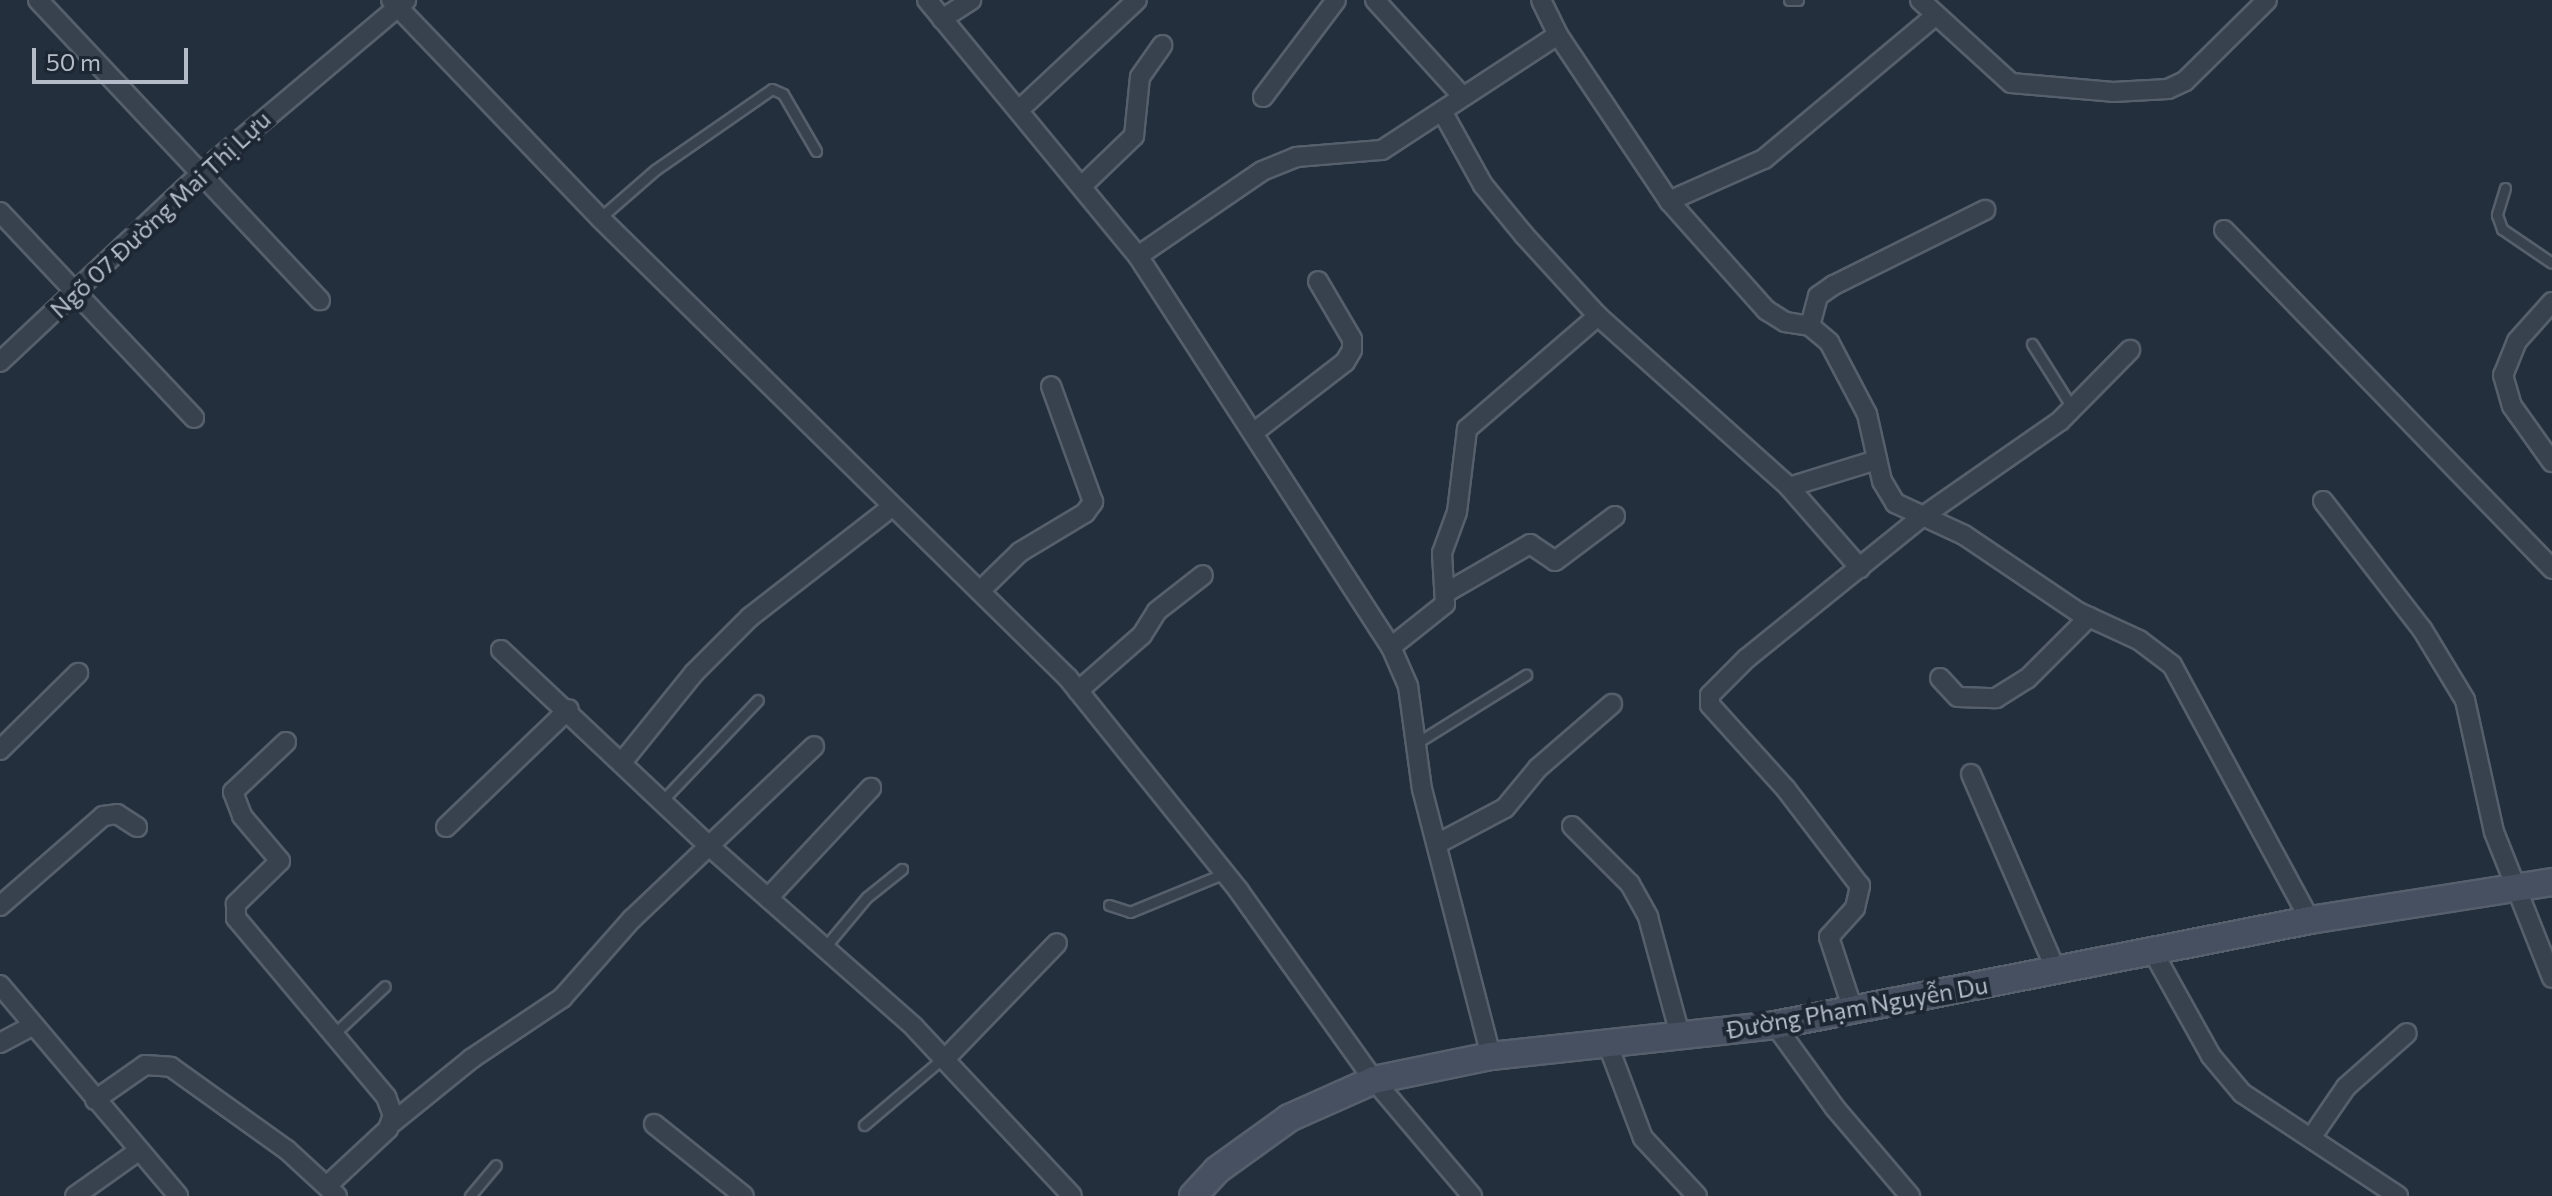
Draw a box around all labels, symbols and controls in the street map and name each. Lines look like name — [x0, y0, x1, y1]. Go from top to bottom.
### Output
scale bar — [36, 32, 192, 82]
text: 50 m — [46, 47, 101, 76]
street label: Ngõ 07 Đường Mai Thị Lựu — [44, 104, 276, 324]
street label: Đường Phạm Nguyễn Du — [1724, 970, 1990, 1044]

